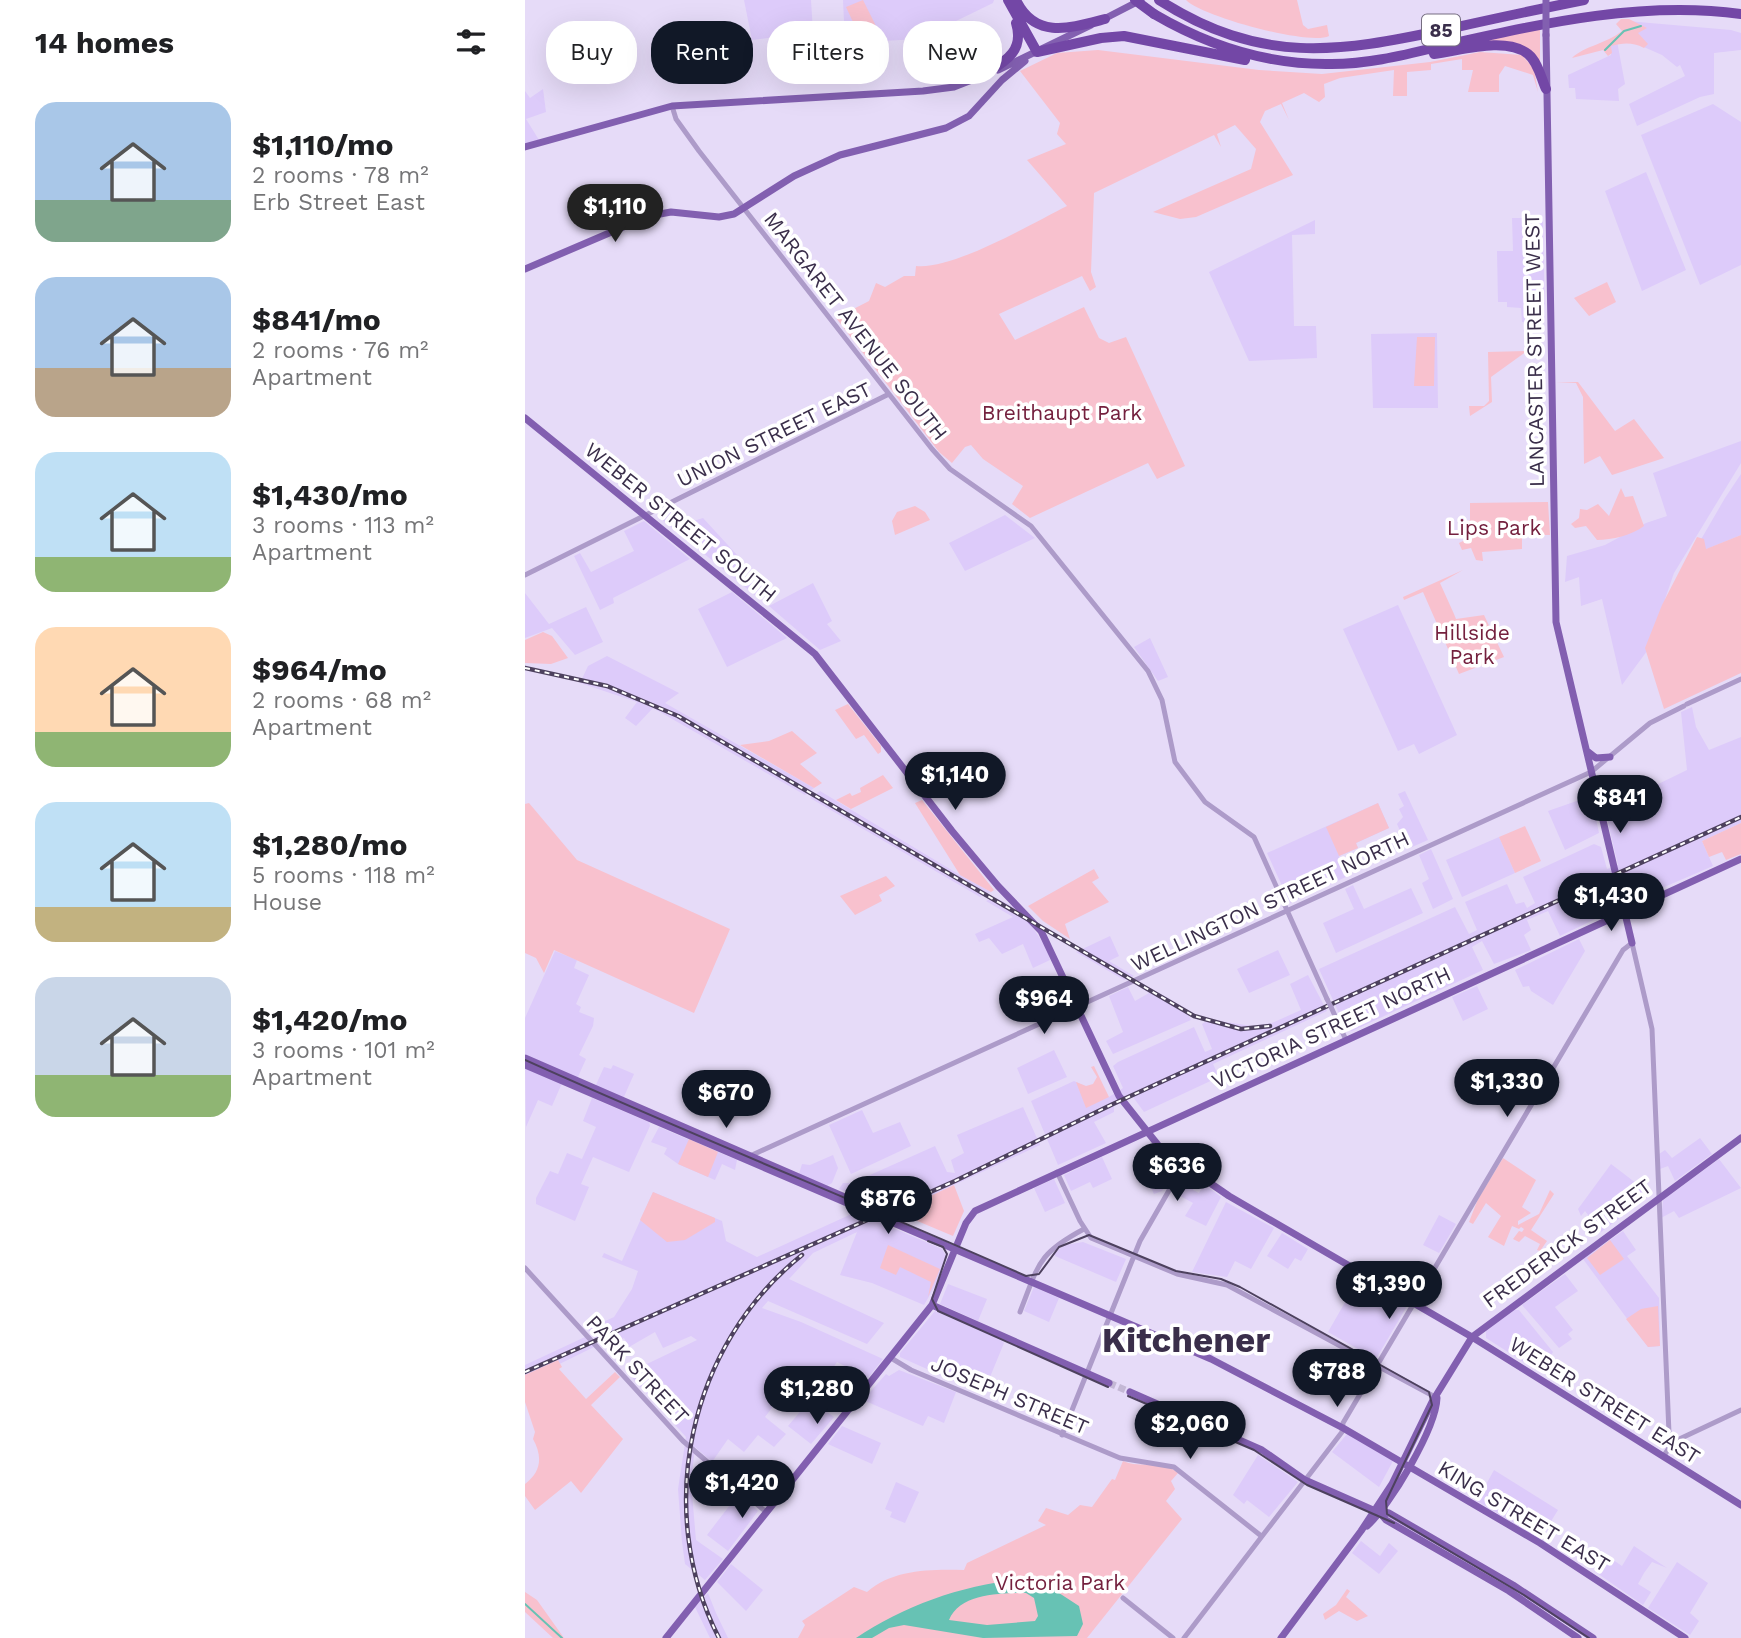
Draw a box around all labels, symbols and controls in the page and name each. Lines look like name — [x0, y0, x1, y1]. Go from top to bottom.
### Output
road number: 85 — [1422, 14, 1460, 46]
chip: Buy — [546, 21, 637, 84]
chip: Rent — [651, 21, 753, 84]
chip: Filters — [767, 21, 889, 84]
chip: New — [903, 21, 1002, 84]
icon: filters — [452, 23, 490, 61]
text: 14 homes — [35, 25, 174, 60]
text: $1,110/mo — [252, 127, 394, 162]
icon: home — [91, 130, 175, 214]
text: 2 rooms · 78 m² — [252, 162, 429, 189]
pin: $1,110 — [558, 184, 672, 244]
text: Erb Street East — [252, 189, 425, 216]
text: $1,110 — [583, 193, 647, 220]
street label: MARGARET AVENUE SOUTH — [759, 207, 953, 445]
street label: LANCASTER STREET WEST — [1519, 212, 1549, 487]
text: $841/mo — [252, 302, 381, 337]
icon: home — [91, 305, 175, 389]
text: 2 rooms · 76 m² — [252, 337, 428, 364]
text: Apartment — [252, 364, 372, 391]
street label: UNION STREET EAST — [673, 376, 875, 492]
park label: Breithaupt Park — [982, 400, 1142, 425]
street label: WEBER STREET SOUTH — [580, 437, 782, 607]
text: $1,430/mo — [252, 477, 408, 512]
icon: home — [91, 480, 175, 564]
text: 3 rooms · 113 m² — [252, 512, 434, 539]
park label: Lips Park — [1447, 515, 1541, 540]
text: Apartment — [252, 539, 372, 566]
park label: Hillside Park — [1434, 620, 1510, 669]
text: $964/mo — [252, 652, 387, 687]
icon: home — [91, 655, 175, 739]
text: 2 rooms · 68 m² — [252, 687, 431, 714]
text: Apartment — [252, 714, 372, 741]
pin: $1,140 — [898, 752, 1012, 812]
text: $1,140 — [921, 761, 989, 788]
pin: $841 — [1579, 776, 1661, 835]
text: $841 — [1593, 784, 1647, 811]
street label: WELLINGTON STREET NORTH — [1127, 825, 1413, 977]
text: $1,280/mo — [252, 827, 407, 862]
icon: home — [91, 830, 175, 914]
text: 5 rooms · 118 m² — [252, 862, 435, 889]
pin: $1,430 — [1554, 874, 1668, 933]
text: $1,430 — [1574, 882, 1648, 909]
text: House — [252, 889, 322, 916]
street label: VICTORIA STREET NORTH — [1208, 961, 1454, 1093]
pin: $964 — [1003, 976, 1085, 1036]
text: $964 — [1015, 985, 1073, 1012]
text: $1,420/mo — [252, 1002, 407, 1037]
icon: home — [91, 1005, 175, 1089]
text: 3 rooms · 101 m² — [252, 1037, 435, 1064]
pin: $1,330 — [1450, 1060, 1564, 1119]
text: Apartment — [252, 1064, 372, 1091]
text: $1,330 — [1470, 1068, 1544, 1095]
pin: $670 — [685, 1070, 767, 1130]
text: $670 — [698, 1079, 754, 1106]
pin: $636 — [1136, 1144, 1218, 1203]
text: $636 — [1149, 1152, 1205, 1179]
street label: FREDERICK STREET — [1478, 1173, 1657, 1313]
pin: $876 — [847, 1176, 929, 1236]
text: $876 — [860, 1185, 916, 1212]
pin: $1,390 — [1332, 1262, 1446, 1321]
text: $1,390 — [1352, 1270, 1426, 1297]
street label: PARK STREET — [581, 1310, 695, 1429]
district label: Kitchener — [1102, 1319, 1270, 1361]
street label: WEBER STREET EAST — [1505, 1331, 1705, 1469]
pin: $788 — [1296, 1350, 1378, 1409]
street label: JOSEPH STREET — [927, 1351, 1093, 1440]
text: $788 — [1308, 1358, 1366, 1385]
pin: $1,280 — [760, 1366, 874, 1426]
text: $1,280 — [780, 1375, 854, 1402]
pin: $2,060 — [1133, 1402, 1247, 1461]
text: $2,060 — [1151, 1410, 1229, 1437]
street label: KING STREET EAST — [1434, 1455, 1615, 1577]
pin: $1,420 — [685, 1460, 799, 1520]
text: $1,420 — [705, 1469, 779, 1496]
park label: Victoria Park — [995, 1570, 1125, 1595]

